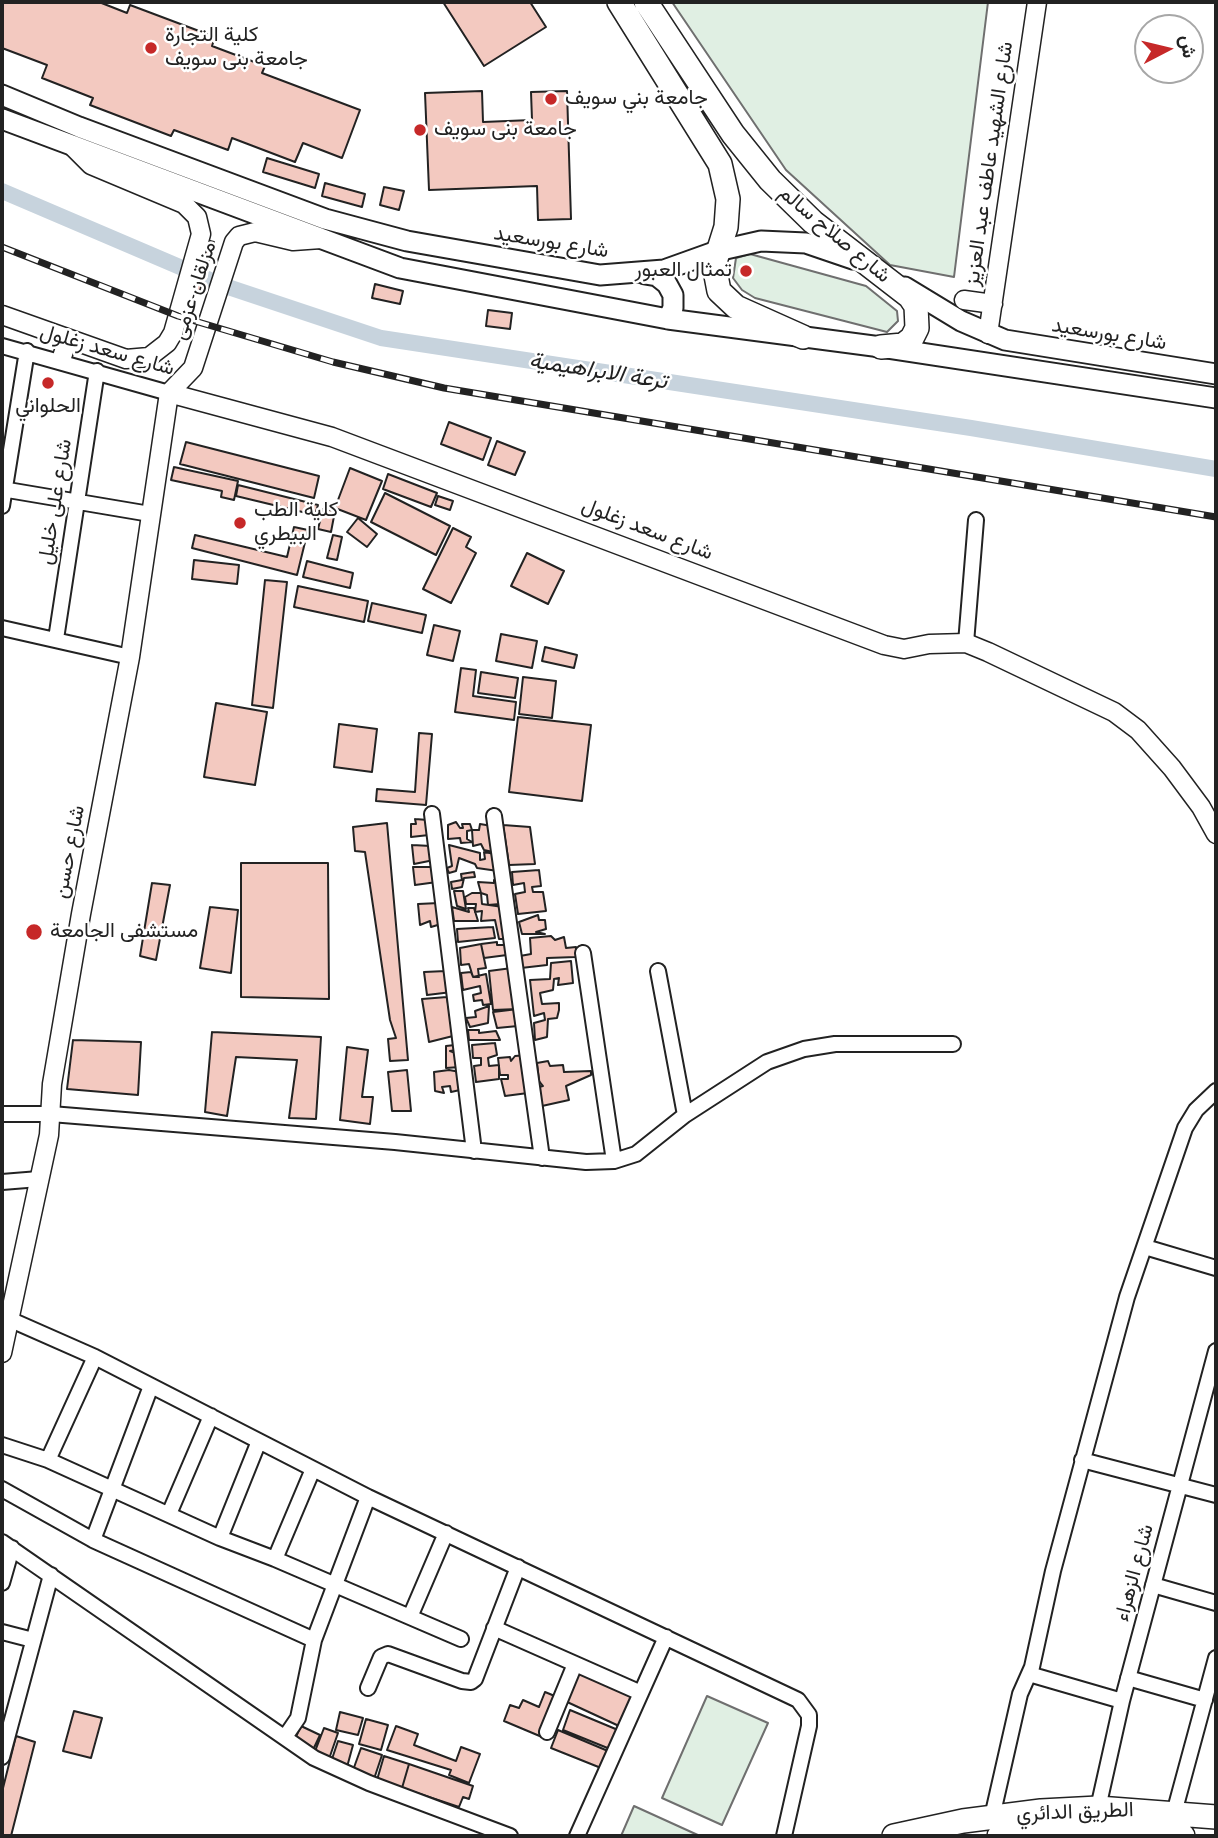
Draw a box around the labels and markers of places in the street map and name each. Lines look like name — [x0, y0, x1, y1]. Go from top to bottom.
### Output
place label: كلية التجارة جامعة بنى سويف — [165, 23, 308, 73]
marker: كلية التجارة جامعة بنى سويف — [143, 40, 159, 56]
place label: جامعة بني سويف — [565, 86, 708, 112]
marker: جامعة بني سويف — [543, 91, 559, 107]
place label: جامعة بنى سويف — [434, 117, 577, 143]
marker: جامعة بنى سويف — [412, 122, 428, 138]
place label: تمثال العبور — [635, 258, 732, 284]
marker: تمثال العبور — [738, 263, 754, 279]
marker: الحلواني — [40, 375, 56, 391]
place label: الحلواني — [15, 394, 81, 420]
place label: كلية الطب البيطري — [254, 498, 338, 548]
marker: كلية الطب البيطري — [232, 515, 248, 531]
place label: مستشفى الجامعة — [50, 919, 198, 945]
marker: مستشفى الجامعة — [24, 922, 44, 942]

